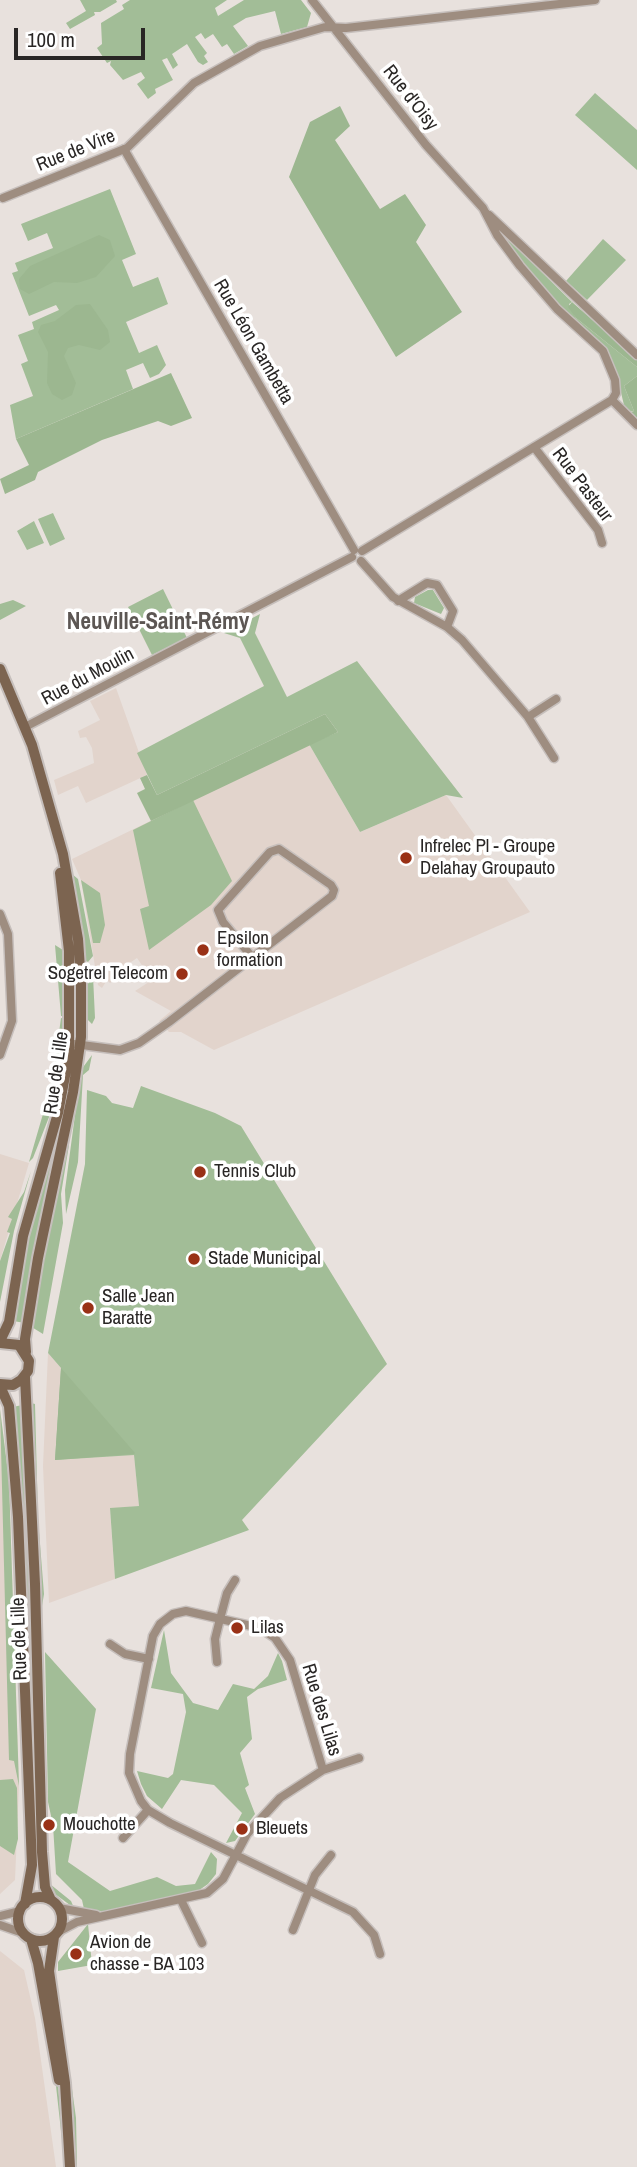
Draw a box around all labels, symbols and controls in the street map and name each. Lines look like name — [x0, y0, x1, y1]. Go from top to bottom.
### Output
scale bar — [18, 14, 149, 58]
text: 100 m — [27, 25, 75, 54]
street label: Rue d'Oisy — [377, 61, 443, 135]
street label: Rue de Vire — [33, 125, 119, 177]
street label: Rue Léon Gambetta — [208, 276, 298, 408]
street label: Rue Pasteur — [547, 444, 617, 526]
district label: Neuville-Saint-Rémy — [67, 609, 249, 637]
street label: Rue du Moulin — [38, 643, 138, 711]
place label: Infrelec Pl - Groupe Delahay Groupauto — [420, 836, 555, 880]
marker: Infrelec Pl - Groupe Delahay Groupauto — [398, 850, 414, 866]
place label: Epsilon formation — [217, 928, 283, 972]
marker: Epsilon formation — [195, 942, 211, 958]
place label: Sogetrel Telecom — [48, 963, 168, 985]
marker: Sogetrel Telecom — [174, 966, 190, 982]
street label: Rue de Lille — [40, 1030, 74, 1116]
place label: Tennis Club — [214, 1161, 296, 1183]
marker: Tennis Club — [192, 1164, 208, 1180]
place label: Stade Municipal — [208, 1248, 321, 1270]
marker: Stade Municipal — [186, 1251, 202, 1267]
place label: Salle Jean Baratte — [102, 1286, 175, 1330]
marker: Salle Jean Baratte — [80, 1300, 96, 1316]
street label: Rue de Lille — [7, 1597, 33, 1681]
place label: Lilas — [251, 1617, 284, 1639]
marker: Lilas — [229, 1620, 245, 1636]
street label: Rue des Lilas — [296, 1661, 346, 1759]
place label: Mouchotte — [63, 1814, 136, 1836]
marker: Mouchotte — [41, 1817, 57, 1833]
place label: Bleuets — [256, 1818, 308, 1840]
marker: Bleuets — [234, 1821, 250, 1837]
place label: Avion de chasse - BA 103 — [90, 1932, 204, 1976]
marker: Avion de chasse - BA 103 — [68, 1946, 84, 1962]

